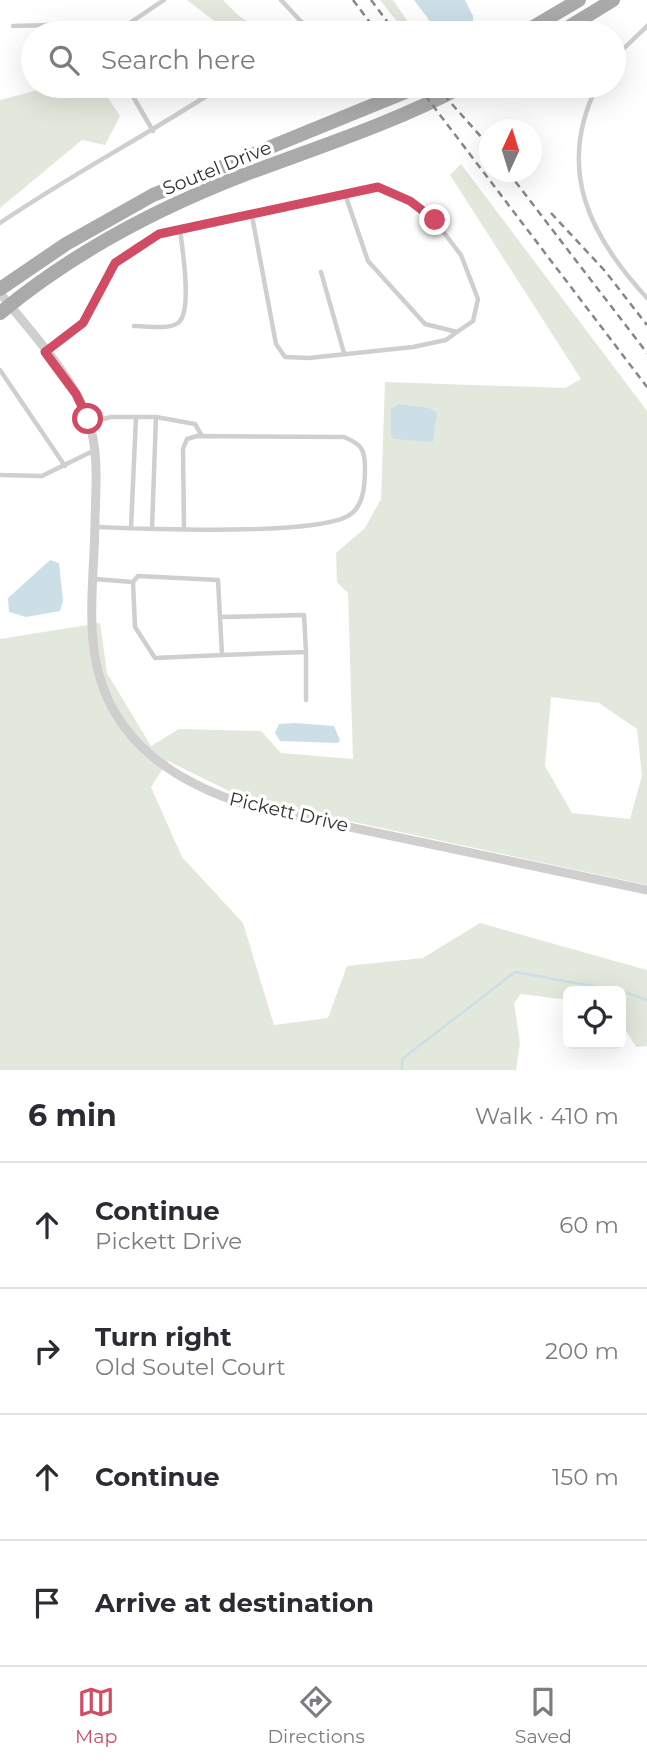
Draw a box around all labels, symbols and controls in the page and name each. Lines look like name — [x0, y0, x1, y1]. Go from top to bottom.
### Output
search box — [21, 21, 626, 98]
icon: search — [45, 41, 83, 79]
text: Search here — [101, 44, 256, 76]
north arrow — [479, 119, 542, 182]
street label: Soutel Drive — [159, 136, 275, 200]
route end — [419, 204, 450, 235]
route start — [72, 403, 103, 434]
street label: Pickett Drive — [227, 787, 351, 837]
map controls — [563, 986, 626, 1049]
button: locate — [563, 986, 626, 1049]
text: 6 min — [28, 1097, 117, 1134]
text: Walk · 410 m — [475, 1102, 619, 1130]
text: Continue — [95, 1195, 220, 1227]
icon: ahead — [28, 1206, 66, 1244]
text: 60 m — [559, 1211, 619, 1239]
text: Pickett Drive — [95, 1227, 242, 1255]
text: Turn right — [95, 1321, 231, 1353]
icon: right — [28, 1332, 66, 1370]
text: 200 m — [545, 1337, 619, 1365]
text: Old Soutel Court — [95, 1353, 286, 1381]
icon: ahead — [28, 1458, 66, 1496]
text: Continue — [95, 1461, 220, 1493]
text: 150 m — [552, 1463, 619, 1491]
icon: arrive — [28, 1584, 66, 1622]
text: Arrive at destination — [95, 1587, 374, 1619]
tab: Map — [75, 1683, 117, 1748]
tab: Directions — [267, 1683, 365, 1748]
tab: Saved — [515, 1683, 572, 1748]

